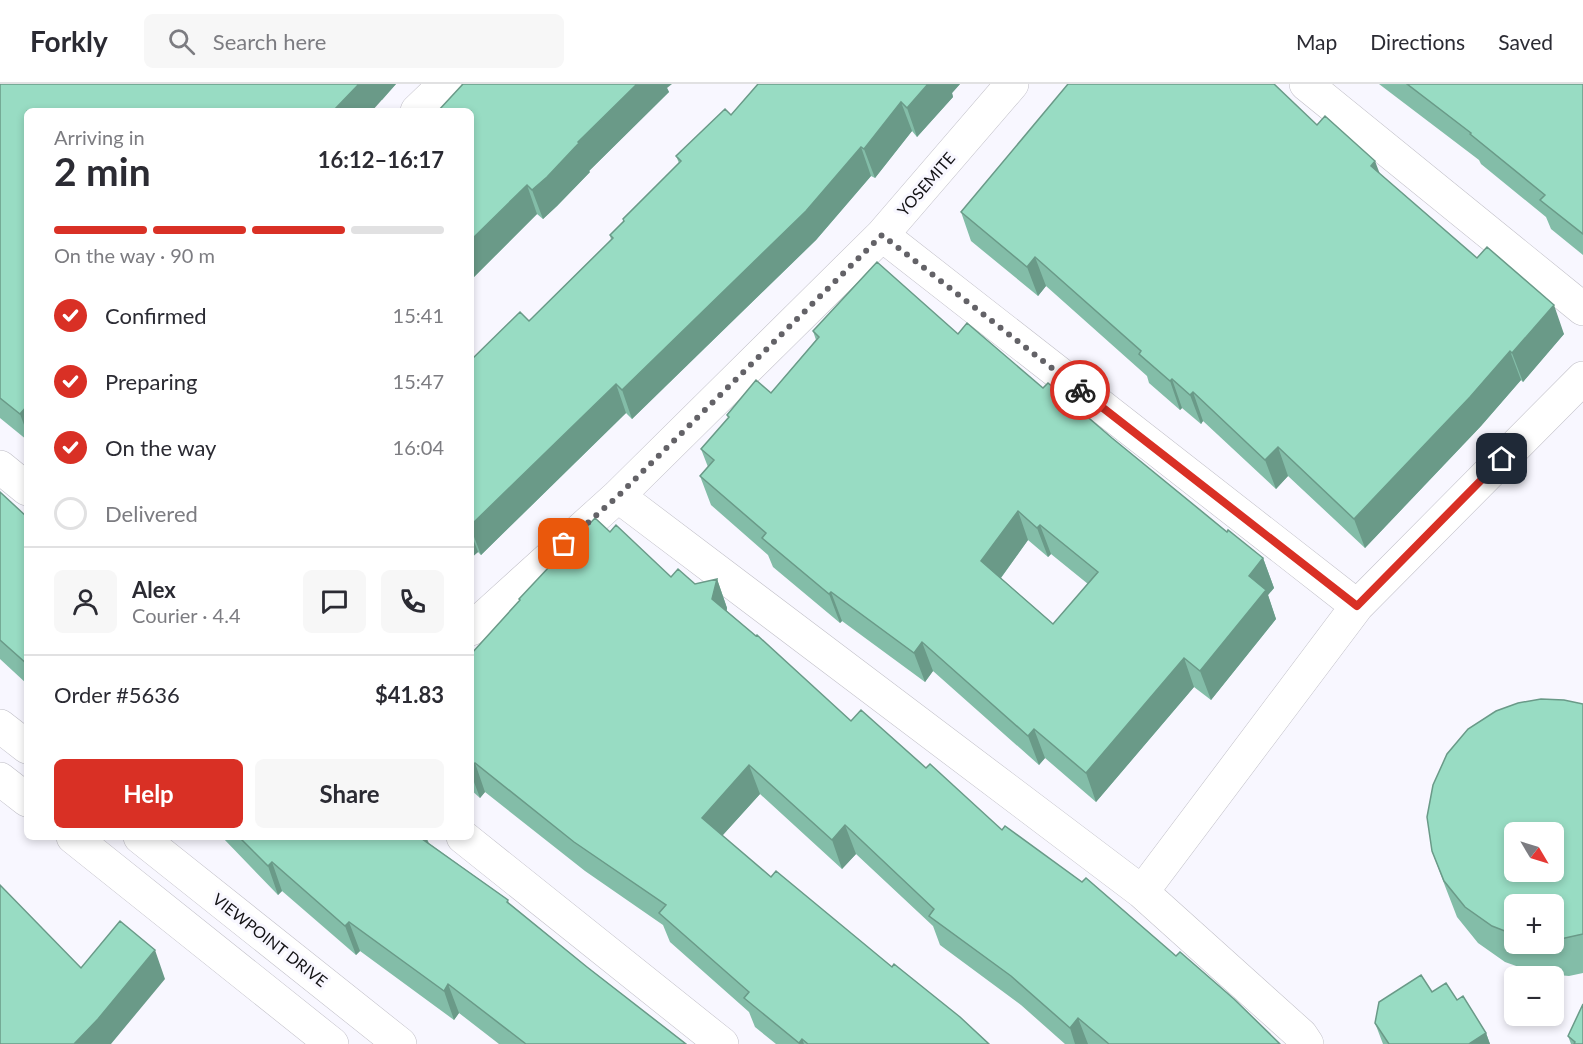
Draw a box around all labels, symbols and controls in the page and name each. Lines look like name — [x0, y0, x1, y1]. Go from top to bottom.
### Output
search box — [144, 14, 564, 68]
text: Forkly — [30, 24, 108, 58]
icon: search — [165, 25, 198, 58]
text: Search here — [213, 28, 326, 55]
text: Map — [1296, 29, 1337, 54]
text: Directions — [1370, 29, 1465, 54]
text: Saved — [1498, 29, 1553, 54]
text: Arriving in — [54, 125, 145, 149]
text: 16:12–16:17 — [318, 146, 444, 173]
text: 2 min — [54, 148, 151, 194]
street label: YOSEMITE — [893, 148, 958, 219]
text: On the way · 90 m — [54, 243, 215, 267]
icon: check — [54, 299, 87, 332]
text: Confirmed — [105, 302, 207, 329]
text: 15:41 — [393, 303, 444, 327]
courier — [1050, 360, 1110, 420]
icon: check — [54, 365, 87, 398]
text: Preparing — [105, 368, 197, 395]
text: 15:47 — [393, 369, 444, 393]
icon: bike — [1064, 374, 1097, 407]
icon: check — [54, 431, 87, 464]
pin — [1476, 433, 1527, 484]
text: On the way — [105, 434, 216, 461]
text: 16:04 — [393, 435, 444, 459]
icon: home — [1485, 442, 1518, 475]
text: Delivered — [105, 500, 198, 527]
pin — [538, 518, 589, 569]
icon: bag — [547, 527, 580, 560]
button: person — [54, 570, 117, 633]
button: chat — [303, 570, 366, 633]
button: phone — [381, 570, 444, 633]
text: Alex — [132, 576, 176, 603]
text: Courier · 4.4 — [132, 603, 241, 627]
text: Order #5636 — [54, 681, 180, 708]
text: $41.83 — [375, 681, 444, 708]
button: Help — [54, 759, 243, 828]
button: Share — [255, 759, 444, 828]
north arrow — [1504, 822, 1564, 882]
map controls — [1504, 822, 1564, 1026]
street label: VIEWPOINT DRIVE — [209, 889, 331, 990]
button: + — [1504, 894, 1564, 954]
button: − — [1504, 966, 1564, 1026]

